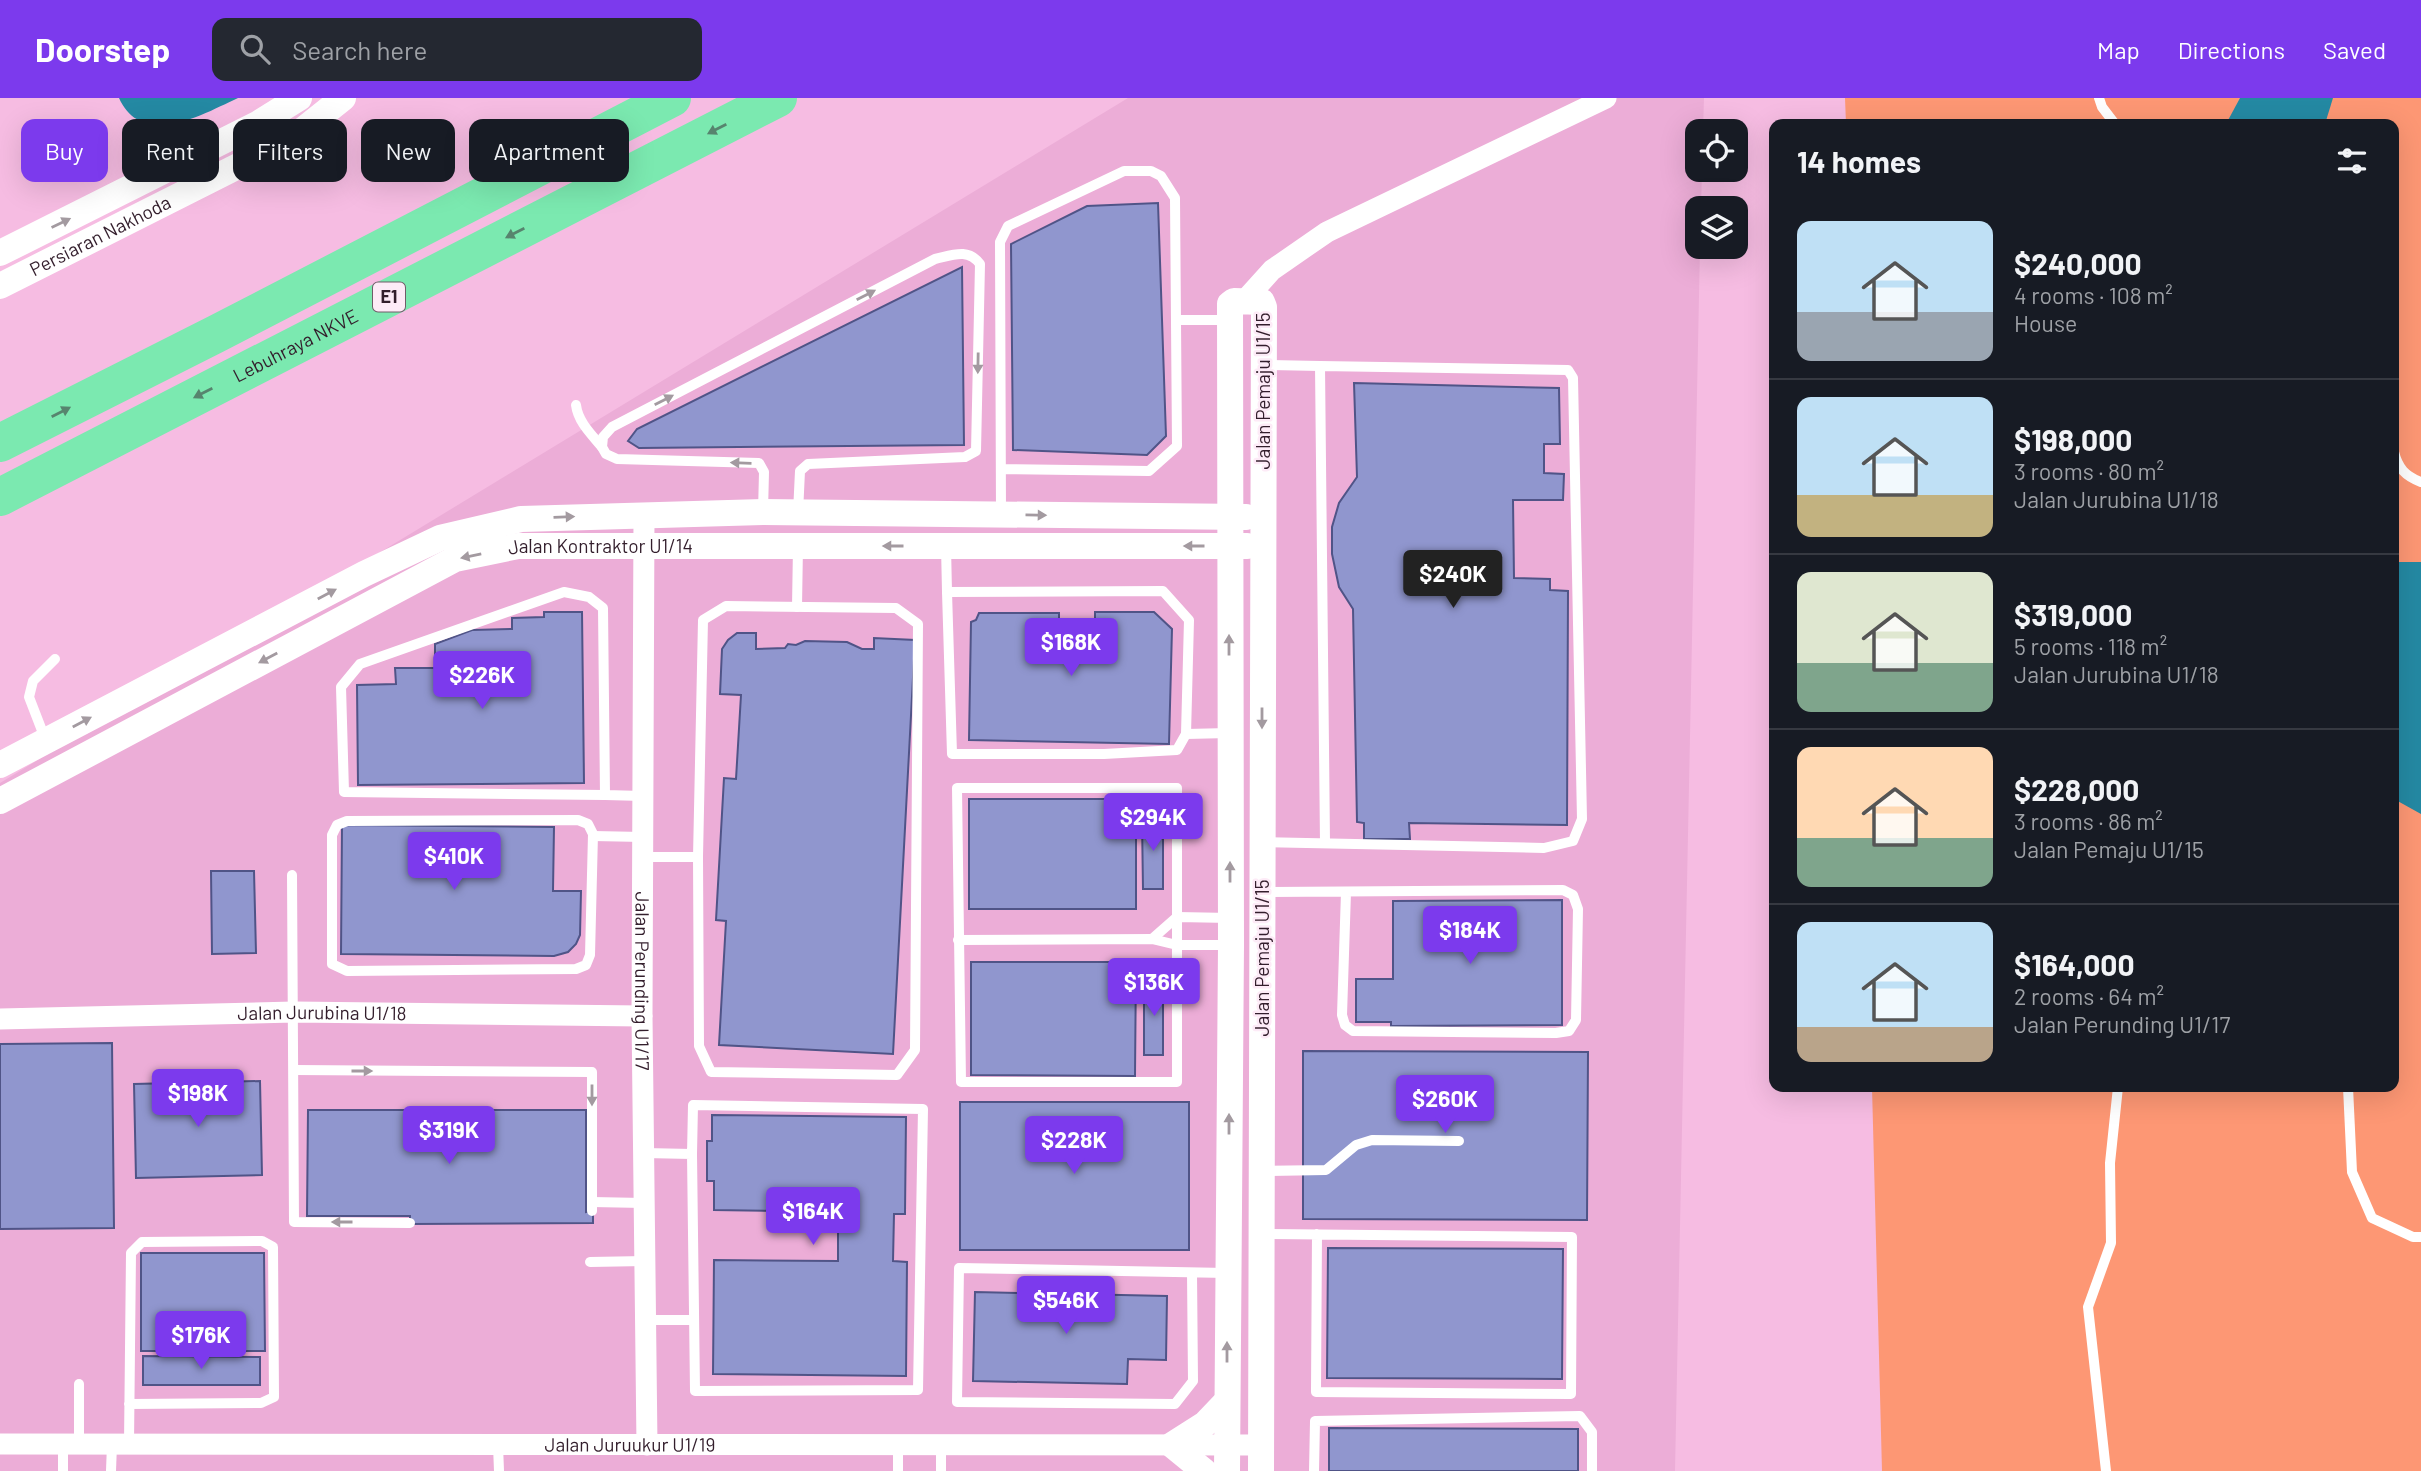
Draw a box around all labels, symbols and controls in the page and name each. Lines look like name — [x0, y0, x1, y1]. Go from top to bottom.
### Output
search box — [212, 18, 702, 81]
text: Doorstep — [35, 29, 170, 69]
icon: search — [236, 30, 274, 68]
text: Search here — [292, 34, 427, 65]
text: Map — [2097, 35, 2140, 64]
text: Directions — [2178, 35, 2285, 64]
text: Saved — [2323, 35, 2386, 64]
chip: Buy — [21, 119, 108, 182]
chip: Rent — [122, 119, 219, 182]
chip: Filters — [233, 119, 347, 182]
chip: New — [361, 119, 455, 182]
chip: Apartment — [469, 119, 629, 182]
map controls — [1685, 119, 1748, 259]
button: locate — [1685, 119, 1748, 182]
one-way arrow — [707, 124, 727, 135]
icon: filters — [2333, 142, 2371, 180]
text: 14 homes — [1797, 143, 1921, 179]
street label: Persiaran Nakhoda — [25, 190, 174, 280]
button: layers — [1685, 196, 1748, 259]
one-way arrow — [51, 217, 71, 228]
one-way arrow — [505, 227, 525, 239]
text: $240,000 — [2014, 245, 2142, 281]
icon: home — [1853, 249, 1937, 333]
text: 4 rooms · 108 m² — [2014, 281, 2173, 309]
road number: E1 — [373, 282, 405, 312]
one-way arrow — [856, 289, 876, 300]
street label: Lebuhraya NKVE — [229, 304, 361, 387]
text: House — [2014, 309, 2077, 337]
street label: Jalan Pemaju U1/15 — [1251, 313, 1274, 469]
one-way arrow — [972, 352, 984, 374]
one-way arrow — [193, 387, 213, 398]
one-way arrow — [654, 394, 674, 405]
one-way arrow — [51, 407, 71, 418]
text: $198,000 — [2014, 421, 2132, 457]
icon: home — [1853, 425, 1937, 509]
one-way arrow — [730, 457, 752, 468]
text: 3 rooms · 80 m² — [2014, 457, 2164, 485]
text: Jalan Jurubina U1/18 — [2014, 485, 2219, 513]
one-way arrow — [1026, 509, 1048, 521]
one-way arrow — [553, 512, 575, 523]
street label: Jalan Kontraktor U1/14 — [505, 534, 693, 559]
one-way arrow — [882, 540, 904, 552]
one-way arrow — [1183, 540, 1205, 552]
one-way arrow — [460, 550, 482, 561]
pin: $240K — [1404, 550, 1502, 610]
text: $240K — [1419, 559, 1487, 587]
one-way arrow — [317, 588, 337, 599]
text: $319,000 — [2014, 596, 2132, 632]
icon: home — [1853, 600, 1937, 684]
pin: $168K — [1022, 618, 1120, 678]
text: $168K — [1041, 627, 1101, 655]
text: 5 rooms · 118 m² — [2014, 632, 2167, 660]
one-way arrow — [1224, 634, 1235, 656]
one-way arrow — [258, 652, 278, 663]
pin: $226K — [433, 652, 531, 711]
text: $226K — [449, 660, 515, 688]
text: Jalan Jurubina U1/18 — [2014, 660, 2219, 688]
one-way arrow — [1256, 707, 1268, 729]
one-way arrow — [72, 716, 92, 728]
text: $228,000 — [2014, 771, 2139, 807]
icon: home — [1853, 775, 1937, 859]
pin: $294K — [1104, 794, 1202, 853]
text: $294K — [1120, 802, 1186, 830]
text: 3 rooms · 86 m² — [2014, 807, 2163, 835]
pin: $410K — [405, 832, 503, 892]
text: Jalan Pemaju U1/15 — [2014, 835, 2204, 863]
text: $410K — [424, 841, 484, 869]
one-way arrow — [1224, 861, 1236, 883]
street label: Jalan Pemaju U1/15 — [1250, 880, 1273, 1036]
street label: Jalan Perunding U1/17 — [631, 892, 655, 1071]
pin: $184K — [1421, 906, 1519, 966]
text: $184K — [1439, 915, 1501, 943]
text: $164,000 — [2014, 946, 2135, 982]
icon: home — [1853, 950, 1937, 1034]
pin: $136K — [1105, 958, 1203, 1018]
text: $136K — [1124, 967, 1184, 995]
text: 2 rooms · 64 m² — [2014, 982, 2164, 1010]
street label: Jalan Jurubina U1/18 — [237, 1000, 407, 1024]
text: Jalan Perunding U1/17 — [2014, 1010, 2230, 1038]
one-way arrow — [352, 1065, 374, 1077]
pin: $198K — [149, 1070, 247, 1129]
pin: $260K — [1396, 1076, 1494, 1135]
text: $198K — [168, 1078, 228, 1106]
one-way arrow — [586, 1084, 598, 1106]
text: $260K — [1412, 1084, 1478, 1112]
pin: $319K — [400, 1107, 498, 1166]
one-way arrow — [1223, 1113, 1235, 1135]
text: $319K — [419, 1115, 479, 1143]
pin: $228K — [1025, 1116, 1123, 1176]
text: $228K — [1041, 1125, 1107, 1153]
pin: $164K — [764, 1188, 862, 1247]
text: $164K — [782, 1196, 844, 1224]
one-way arrow — [331, 1216, 353, 1228]
pin: $546K — [1017, 1276, 1115, 1336]
text: $546K — [1033, 1285, 1099, 1313]
pin: $176K — [152, 1312, 250, 1371]
text: $176K — [171, 1320, 231, 1348]
one-way arrow — [1222, 1341, 1233, 1363]
street label: Jalan Juruukur U1/19 — [545, 1432, 715, 1456]

